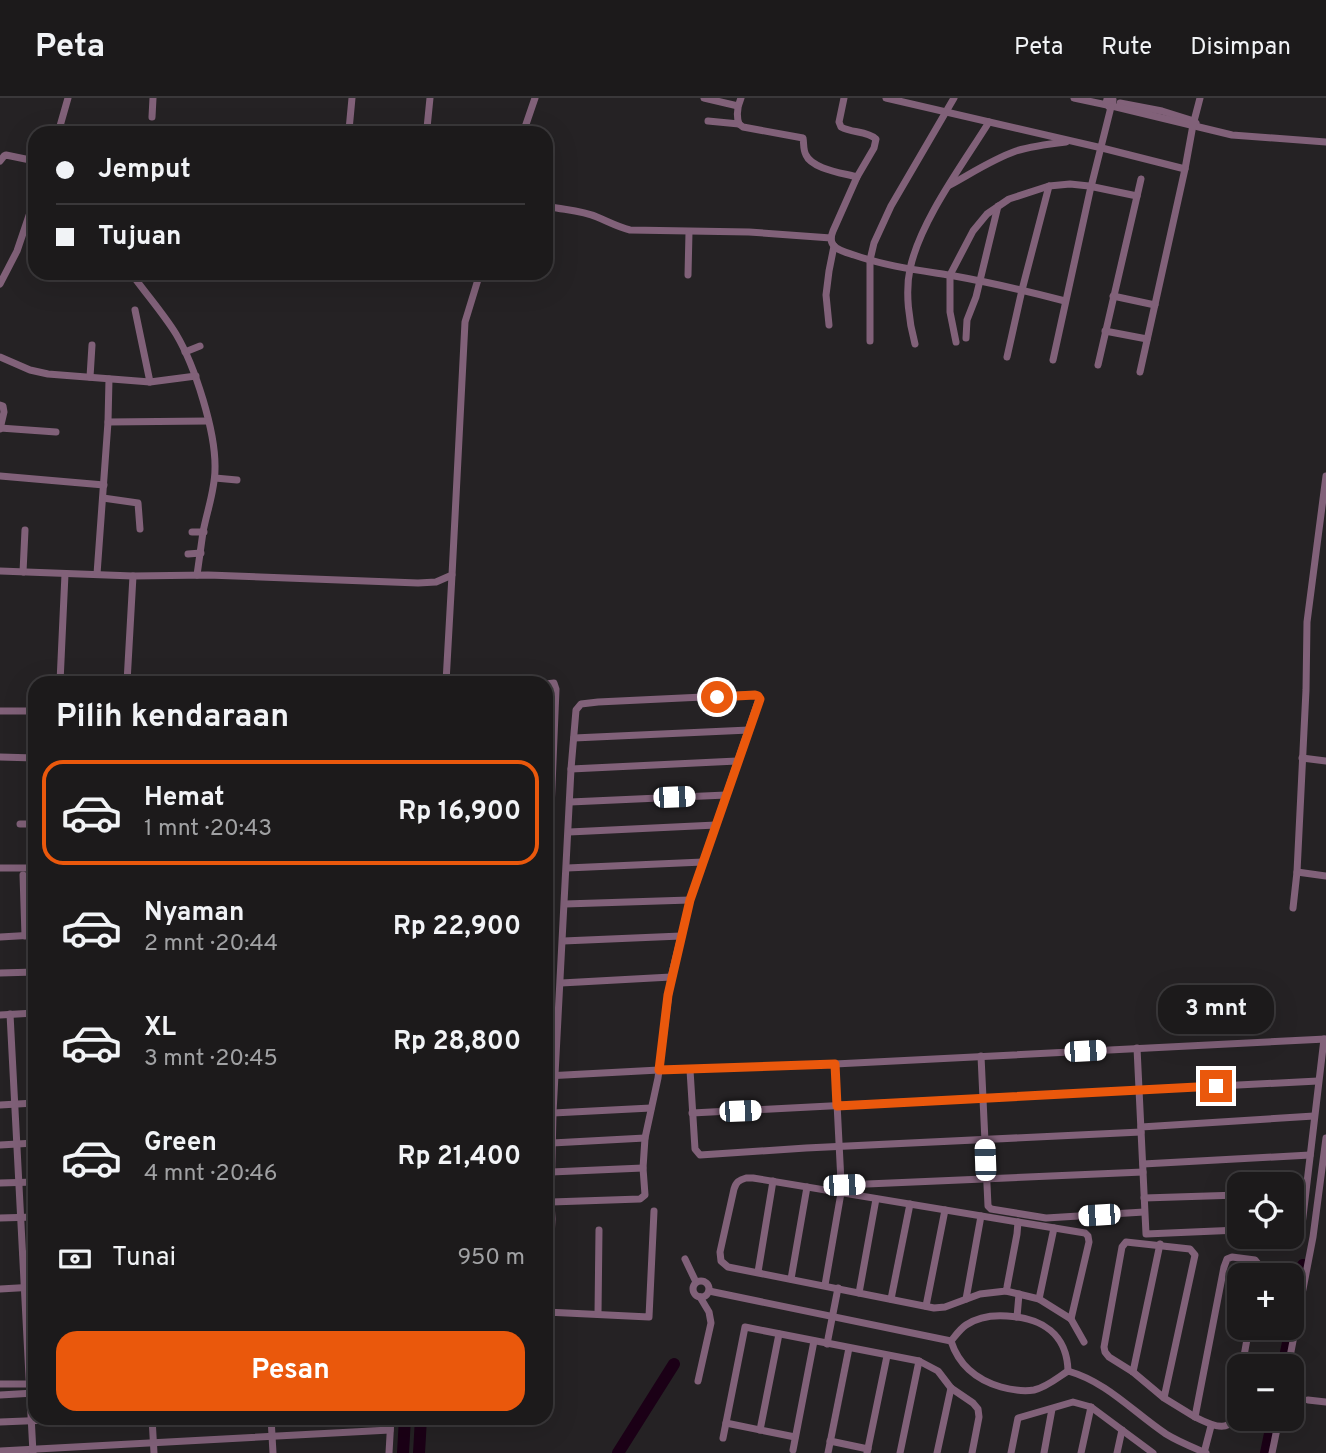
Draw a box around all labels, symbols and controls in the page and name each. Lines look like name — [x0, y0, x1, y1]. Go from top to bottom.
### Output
text: Peta — [35, 27, 105, 69]
text: Peta — [1014, 33, 1063, 63]
text: Rute — [1101, 33, 1152, 63]
text: Disimpan — [1190, 33, 1291, 63]
text: Jemput — [98, 154, 191, 187]
text: Tujuan — [98, 221, 182, 254]
route start — [701, 681, 733, 713]
text: Pilih kendaraan — [56, 698, 289, 738]
icon: car — [60, 781, 123, 844]
text: Hemat — [144, 782, 224, 815]
car — [653, 786, 696, 808]
text: Rp 16,900 — [398, 796, 521, 829]
text: 1 mnt · 20:43 — [144, 815, 272, 844]
icon: car — [60, 896, 123, 959]
text: Nyaman — [144, 897, 244, 930]
text: Rp 22,900 — [393, 911, 521, 944]
text: 2 mnt · 20:44 — [144, 930, 278, 959]
callout: 3 mnt — [1158, 984, 1274, 1034]
text: 3 mnt — [1185, 995, 1247, 1024]
icon: car — [60, 1011, 123, 1074]
text: XL — [144, 1012, 176, 1045]
text: Rp 28,800 — [393, 1026, 521, 1059]
car — [1064, 1039, 1107, 1063]
text: 3 mnt · 20:45 — [144, 1045, 278, 1074]
route end — [1200, 1070, 1232, 1102]
car — [719, 1100, 762, 1122]
icon: car — [60, 1126, 123, 1189]
text: Green — [144, 1127, 217, 1160]
car — [974, 1139, 997, 1181]
text: Rp 21,400 — [398, 1141, 521, 1174]
text: 4 mnt · 20:46 — [144, 1160, 278, 1189]
map controls — [1227, 1172, 1304, 1431]
button: locate — [1227, 1172, 1304, 1249]
car — [823, 1174, 866, 1196]
car — [1078, 1203, 1121, 1227]
icon: cash — [56, 1240, 94, 1278]
text: Tunai — [112, 1242, 176, 1275]
text: 950 m — [457, 1244, 525, 1273]
button: + — [1227, 1263, 1304, 1340]
button: Pesan — [56, 1331, 525, 1411]
button: − — [1227, 1354, 1304, 1431]

